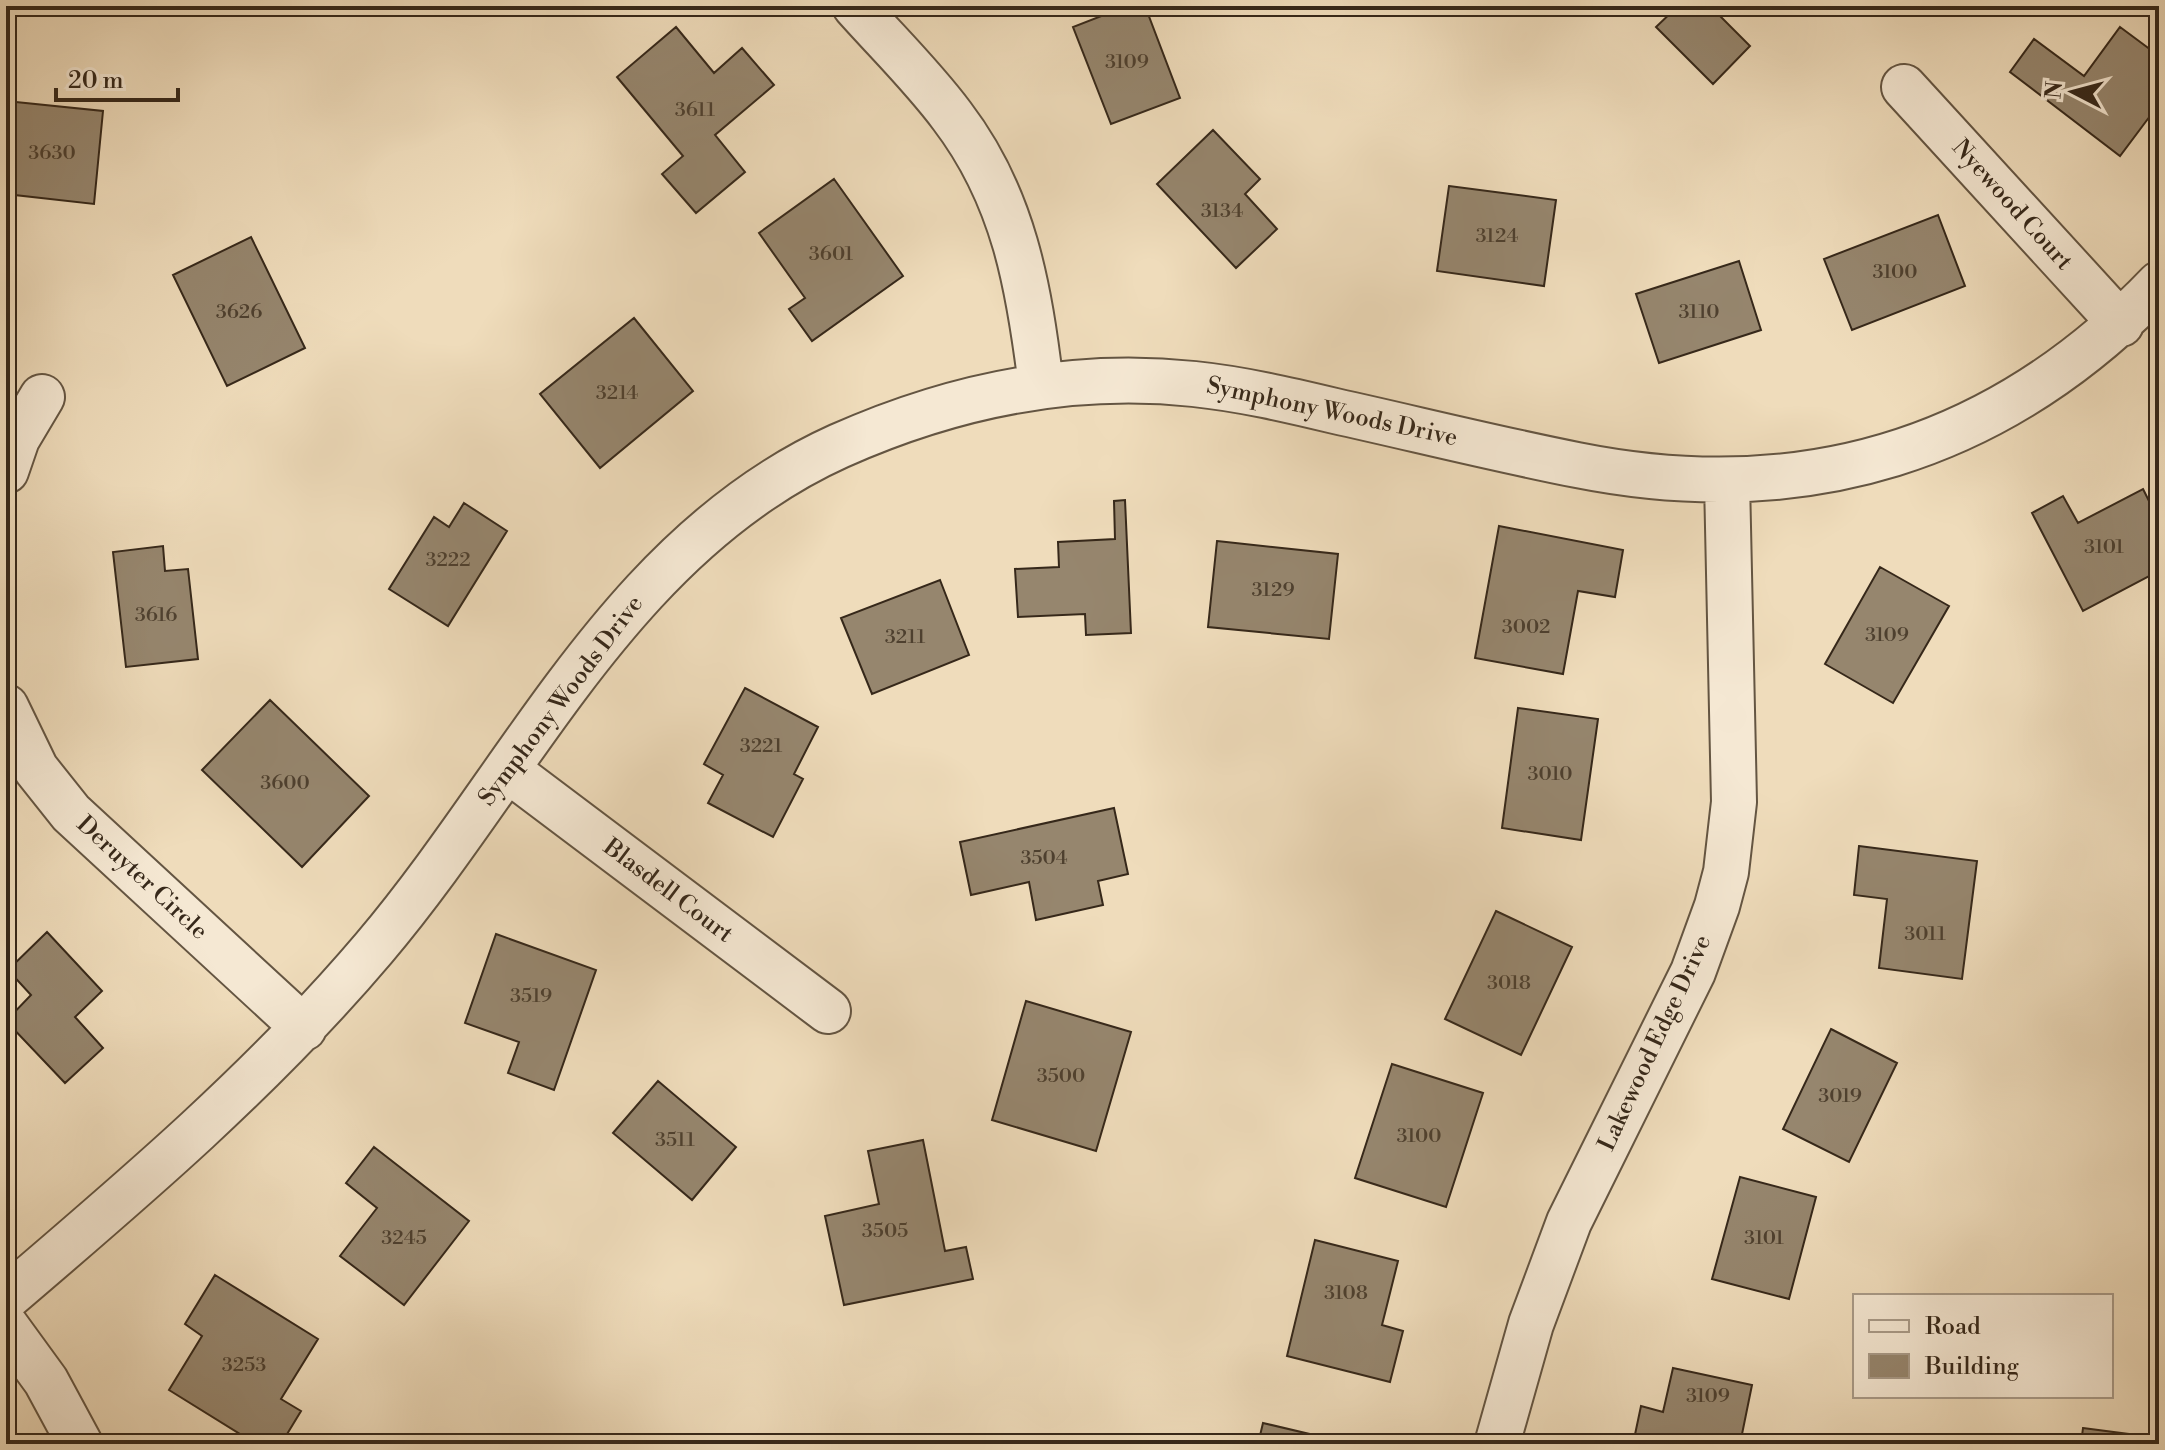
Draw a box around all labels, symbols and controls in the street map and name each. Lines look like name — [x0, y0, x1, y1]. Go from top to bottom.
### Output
house number: 3109 — [1105, 50, 1149, 75]
scale bar — [56, 52, 178, 102]
north arrow — [2033, 52, 2113, 132]
text: 20 m — [68, 66, 124, 96]
text: N — [2040, 79, 2069, 100]
house number: 3611 — [675, 98, 716, 123]
street label: Nyewood Court — [1945, 133, 2079, 277]
house number: 3630 — [28, 141, 76, 166]
house number: 3134 — [1201, 199, 1243, 224]
house number: 3124 — [1475, 224, 1519, 249]
house number: 3601 — [809, 242, 854, 267]
house number: 3100 — [1872, 260, 1918, 285]
house number: 3626 — [216, 300, 262, 325]
house number: 3110 — [1678, 300, 1720, 325]
street label: Symphony Woods Drive — [1204, 371, 1460, 453]
house number: 3214 — [596, 381, 638, 406]
house number: 3101 — [2084, 535, 2124, 560]
house number: 3222 — [425, 548, 471, 573]
house number: 3129 — [1251, 578, 1295, 603]
street label: Symphony Woods Drive — [472, 590, 650, 812]
house number: 3616 — [135, 603, 177, 628]
house number: 3002 — [1502, 615, 1550, 640]
house number: 3109 — [1865, 623, 1909, 648]
house number: 3211 — [885, 625, 926, 650]
house number: 3221 — [740, 734, 783, 759]
house number: 3010 — [1528, 762, 1572, 787]
house number: 3600 — [260, 771, 310, 796]
street label: Deruyter Circle — [70, 810, 214, 946]
street label: Blasdell Court — [596, 832, 739, 950]
house number: 3504 — [1020, 846, 1068, 871]
house number: 3011 — [1904, 922, 1946, 947]
street label: Lakewood Edge Drive — [1592, 930, 1718, 1156]
house number: 3018 — [1487, 971, 1531, 996]
house number: 3519 — [510, 984, 552, 1009]
house number: 3500 — [1037, 1064, 1085, 1089]
house number: 3019 — [1818, 1084, 1862, 1109]
house number: 3100 — [1396, 1124, 1442, 1149]
house number: 3511 — [655, 1128, 695, 1153]
house number: 3505 — [862, 1219, 908, 1244]
house number: 3245 — [381, 1226, 427, 1251]
house number: 3101 — [1744, 1226, 1784, 1251]
house number: 3108 — [1324, 1281, 1368, 1306]
legend — [1853, 1294, 2113, 1398]
text: Road — [1925, 1312, 1981, 1342]
text: Building — [1924, 1352, 2019, 1382]
house number: 3253 — [222, 1353, 266, 1378]
house number: 3109 — [1686, 1384, 1730, 1409]

